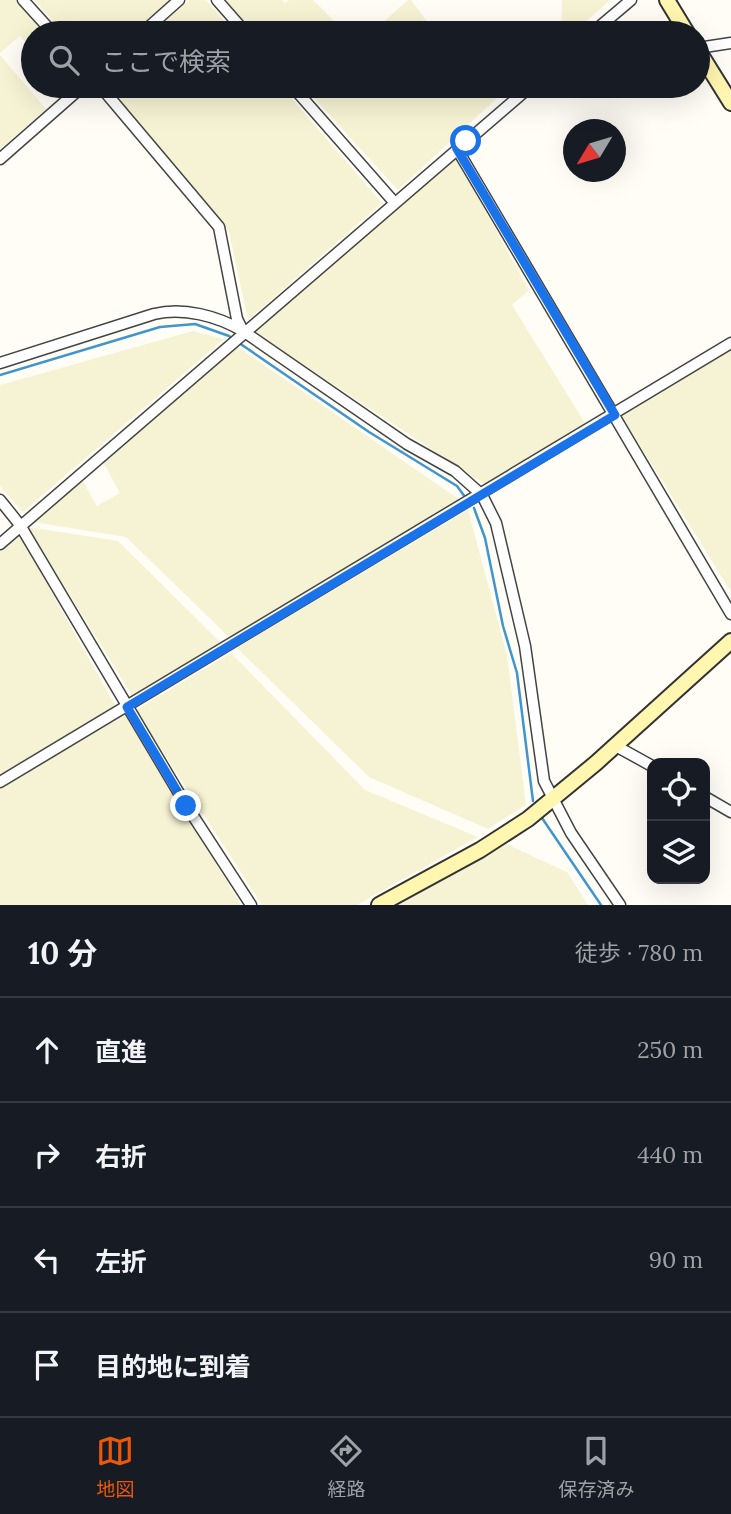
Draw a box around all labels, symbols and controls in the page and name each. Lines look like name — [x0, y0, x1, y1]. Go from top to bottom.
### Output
search box — [21, 21, 710, 98]
icon: search — [45, 41, 83, 79]
text: ここで検索 — [101, 45, 231, 78]
north arrow — [563, 119, 626, 182]
route start — [450, 125, 481, 156]
map controls — [647, 758, 710, 884]
button: locate — [647, 758, 710, 821]
route end — [170, 790, 201, 821]
button: layers — [647, 821, 710, 884]
text: 10 分 — [28, 934, 97, 972]
text: 徒歩 · 780 m — [575, 938, 703, 967]
icon: ahead — [28, 1031, 66, 1069]
text: 直進 — [95, 1035, 147, 1068]
text: 250 m — [637, 1035, 703, 1064]
icon: right — [28, 1136, 66, 1174]
text: 右折 — [95, 1140, 147, 1173]
text: 440 m — [637, 1140, 703, 1169]
icon: left — [28, 1241, 66, 1279]
text: 左折 — [95, 1245, 147, 1278]
text: 90 m — [649, 1245, 703, 1274]
icon: arrive — [28, 1346, 66, 1384]
text: 目的地に到着 — [95, 1350, 251, 1383]
tab: 地図 — [96, 1432, 135, 1501]
tab: 経路 — [327, 1432, 366, 1501]
tab: 保存済み — [558, 1432, 635, 1501]

